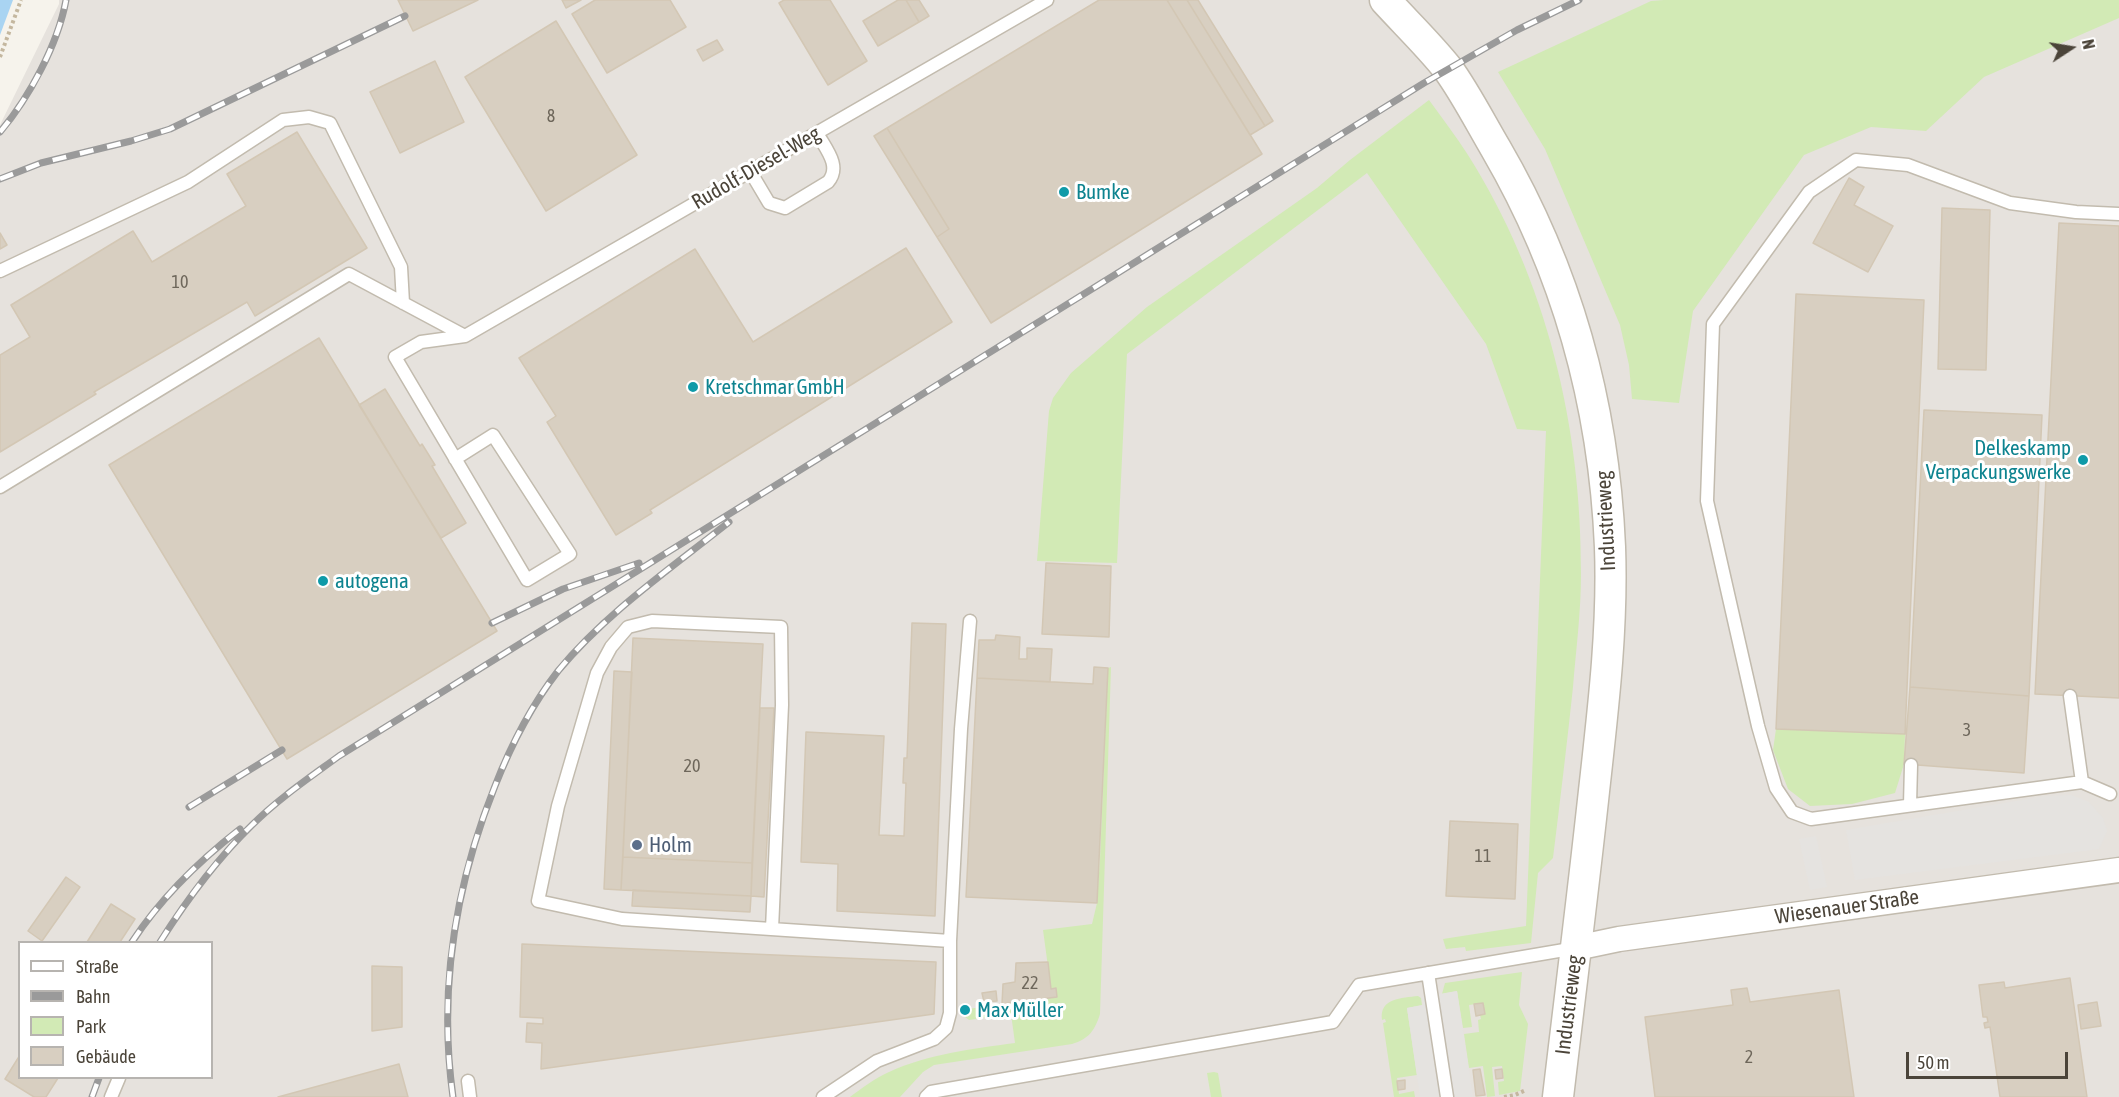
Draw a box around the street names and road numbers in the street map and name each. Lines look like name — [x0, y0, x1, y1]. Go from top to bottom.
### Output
street label: Rudolf-Diesel-Weg — [687, 121, 825, 215]
street label: Industrieweg — [1591, 470, 1621, 572]
street label: Wiesenauer Straße — [1773, 884, 1921, 930]
street label: Industrieweg — [1550, 954, 1588, 1056]

